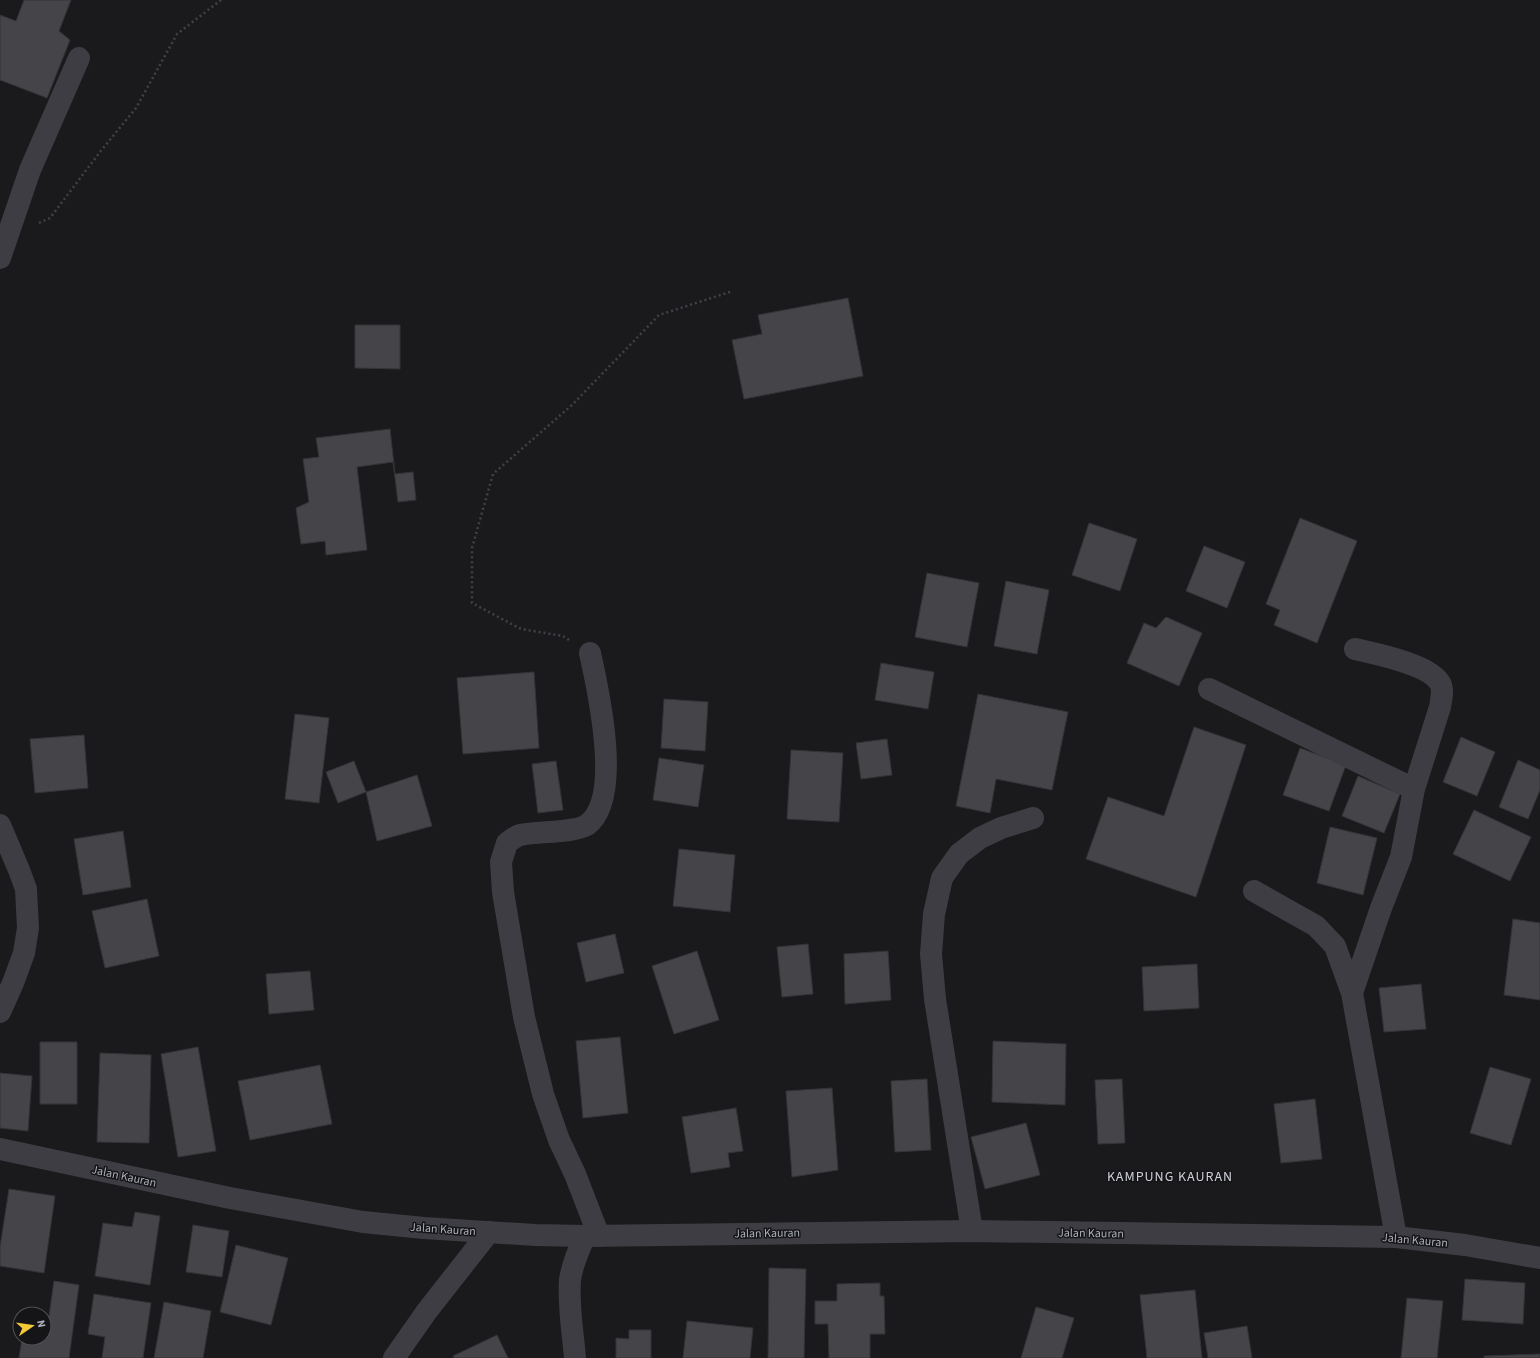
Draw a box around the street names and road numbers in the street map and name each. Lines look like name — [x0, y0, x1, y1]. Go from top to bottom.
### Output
street label: Jalan Kauran — [90, 1161, 158, 1192]
street label: Jalan Kauran — [410, 1219, 476, 1240]
street label: Jalan Kauran — [734, 1224, 800, 1243]
street label: Jalan Kauran — [1058, 1224, 1124, 1243]
street label: Jalan Kauran — [1381, 1229, 1449, 1252]

